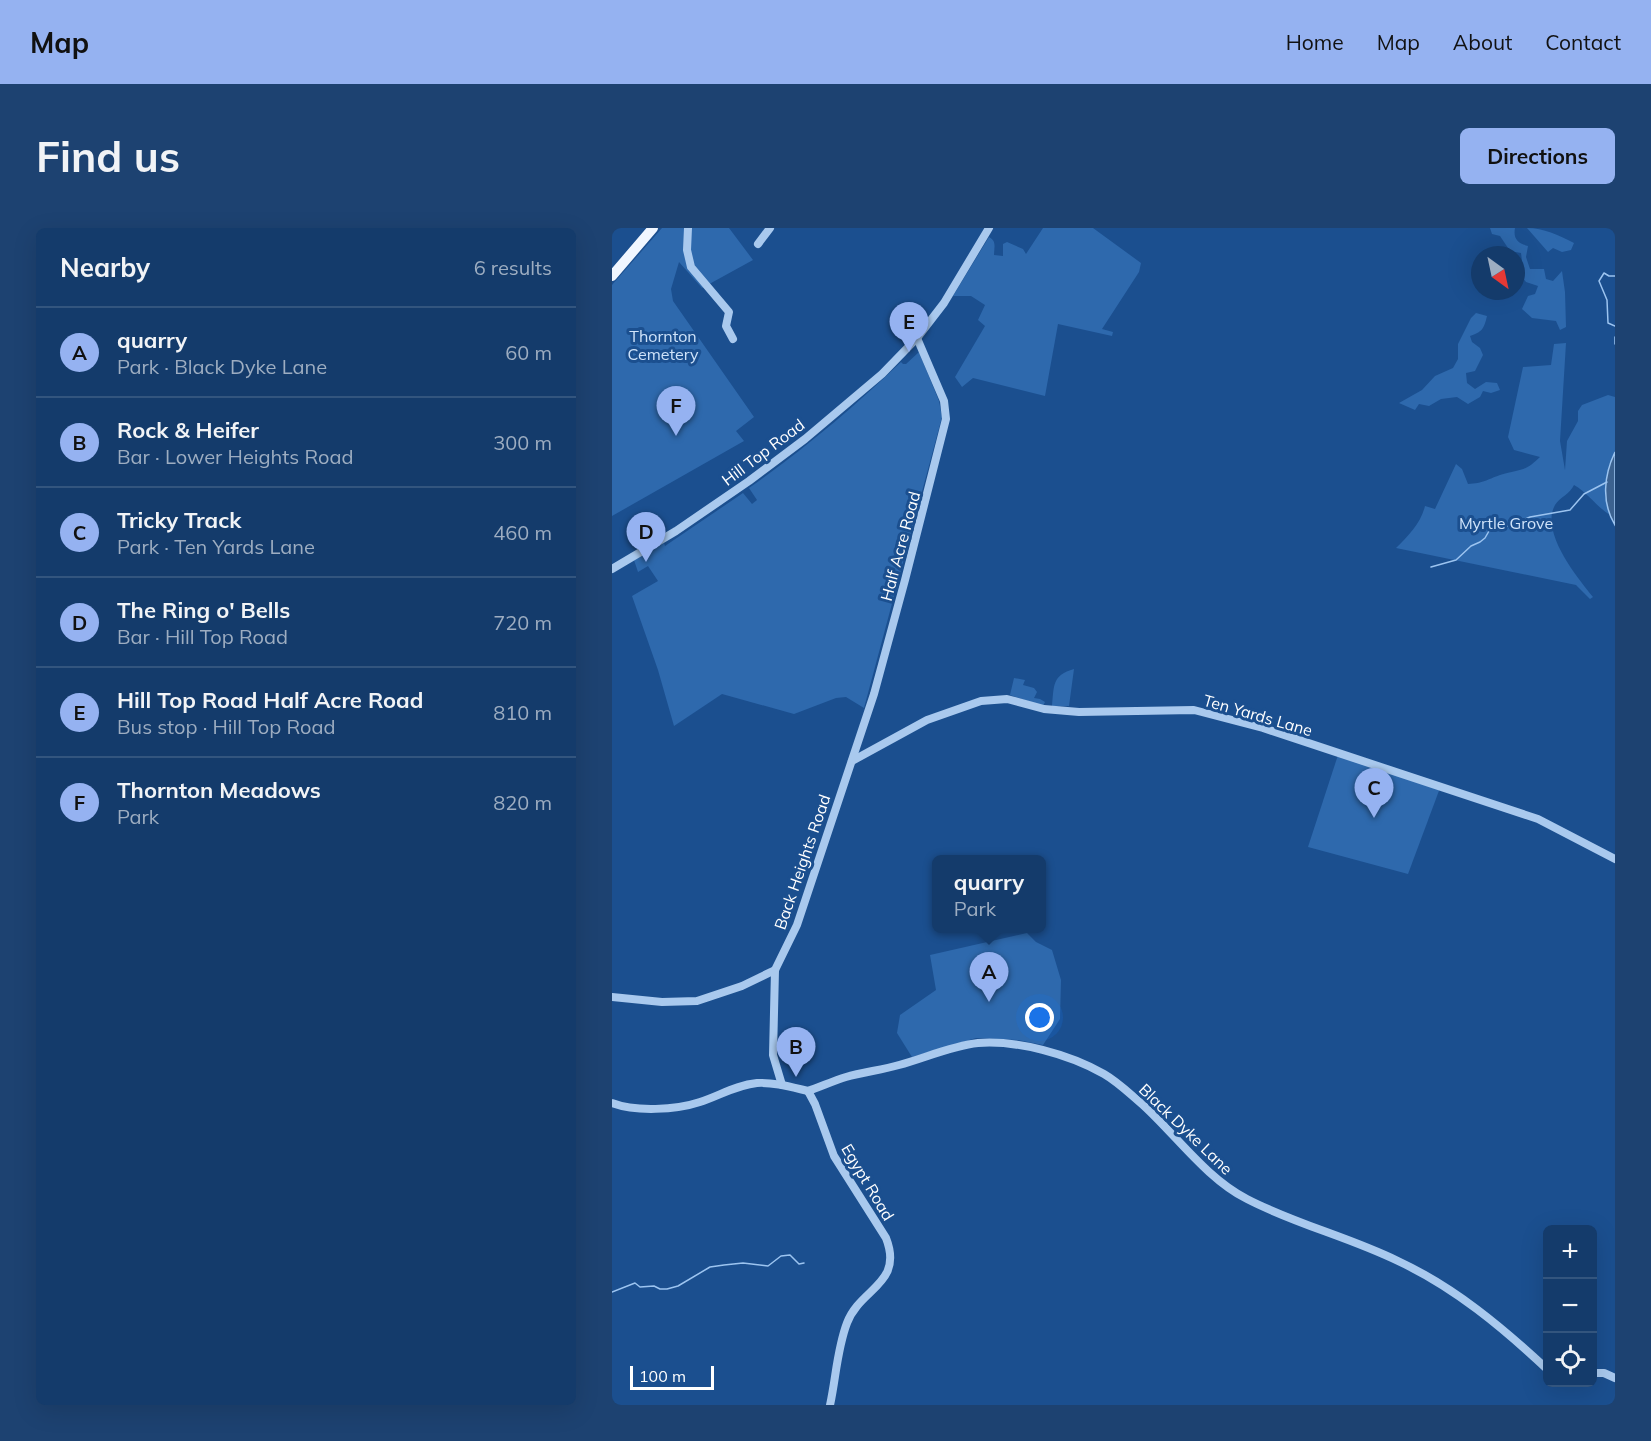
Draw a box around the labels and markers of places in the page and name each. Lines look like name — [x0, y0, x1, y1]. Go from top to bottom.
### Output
pin: E — [890, 302, 928, 352]
pin: F — [656, 386, 696, 436]
pin: D — [627, 512, 666, 562]
pin: C — [1354, 768, 1394, 818]
pin: A — [970, 952, 1009, 1002]
pin: B — [776, 1028, 816, 1077]

